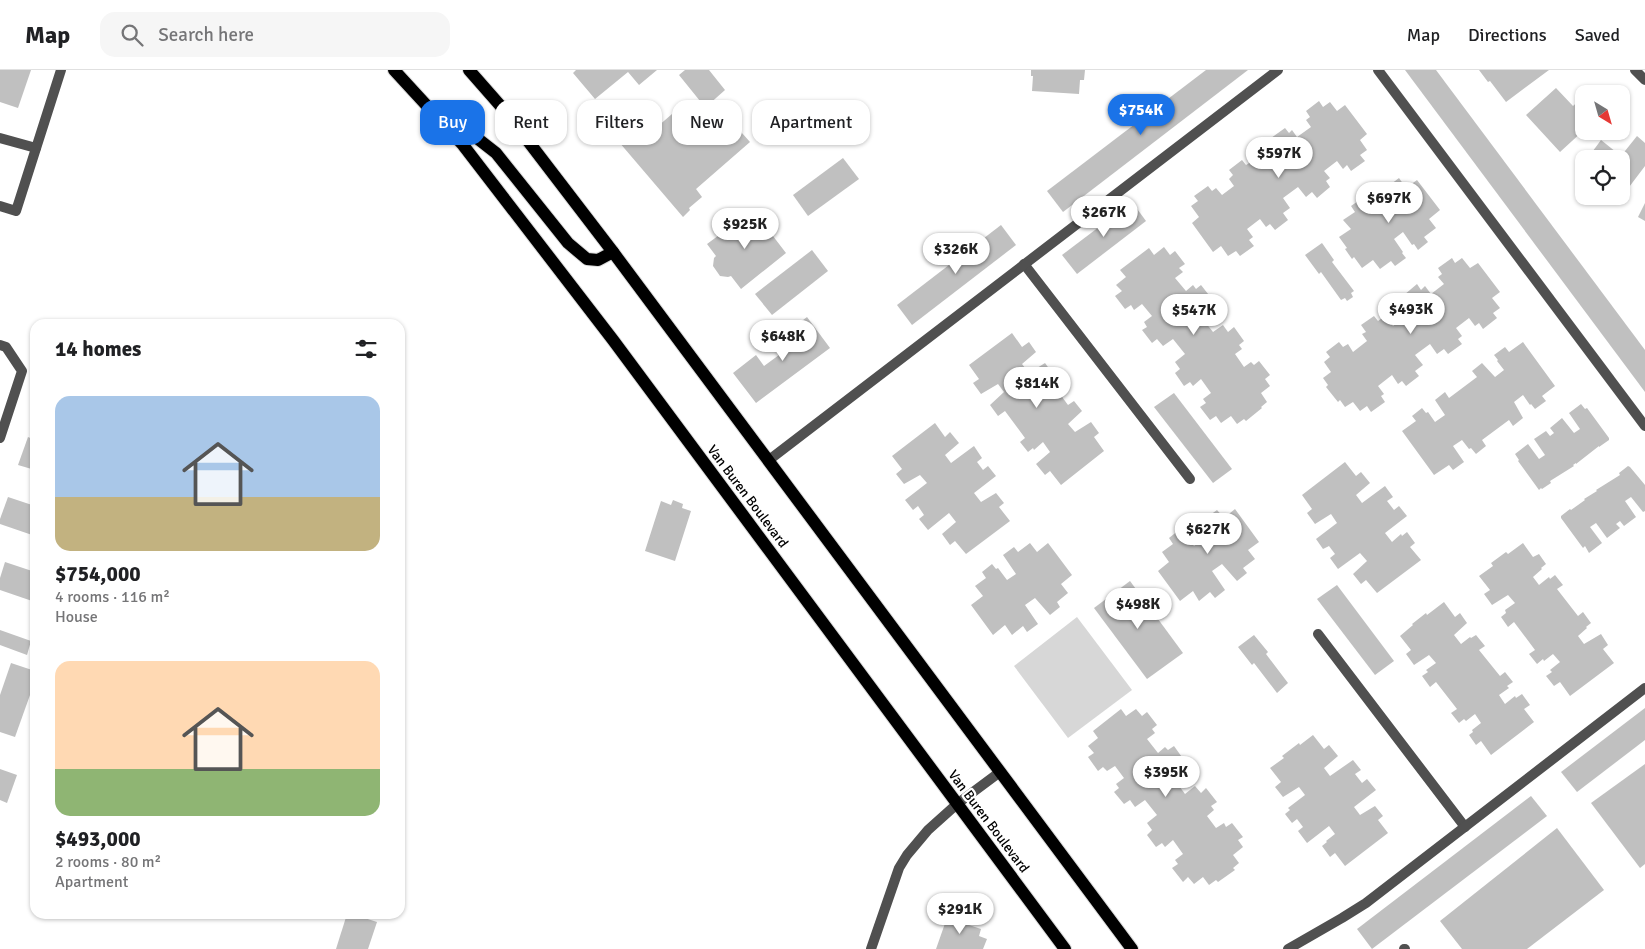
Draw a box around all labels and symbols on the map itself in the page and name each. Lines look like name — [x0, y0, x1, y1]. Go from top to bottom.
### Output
north arrow — [1575, 85, 1630, 140]
pin: $754K — [1106, 93, 1176, 136]
pin: $597K — [1244, 136, 1314, 179]
pin: $697K — [1354, 182, 1424, 224]
pin: $267K — [1069, 196, 1139, 238]
pin: $925K — [710, 208, 780, 250]
pin: $326K — [921, 232, 991, 275]
pin: $493K — [1376, 292, 1446, 335]
pin: $547K — [1159, 294, 1229, 336]
pin: $648K — [748, 320, 818, 362]
pin: $814K — [1002, 366, 1072, 409]
street label: Van Buren Boulevard — [703, 442, 792, 551]
pin: $627K — [1173, 512, 1243, 555]
pin: $498K — [1103, 588, 1173, 630]
pin: $395K — [1131, 756, 1201, 798]
street label: Van Buren Boulevard — [944, 767, 1033, 876]
pin: $291K — [925, 892, 995, 935]

